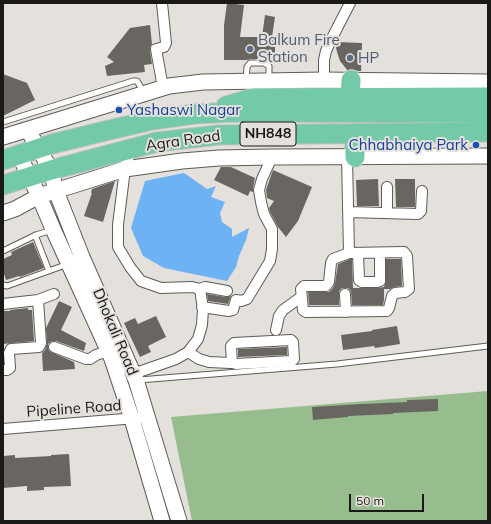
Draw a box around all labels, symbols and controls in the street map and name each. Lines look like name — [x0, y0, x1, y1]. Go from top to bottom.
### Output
place label: Balkum Fire Station — [258, 31, 340, 66]
marker: Balkum Fire Station — [245, 44, 255, 54]
place label: HP — [358, 49, 379, 67]
marker: HP — [345, 53, 355, 63]
place label: Yashaswi Nagar — [127, 101, 241, 119]
marker: Yashaswi Nagar — [114, 105, 124, 115]
road number: NH848 — [240, 122, 296, 146]
street label: Agra Road — [145, 127, 221, 155]
place label: Chhabhaiya Park — [348, 136, 468, 154]
marker: Chhabhaiya Park — [471, 140, 481, 150]
street label: Dhokali Road — [89, 286, 141, 378]
street label: Pipeline Road — [26, 397, 122, 421]
scale bar — [351, 486, 426, 512]
text: 50 m — [356, 493, 384, 508]

